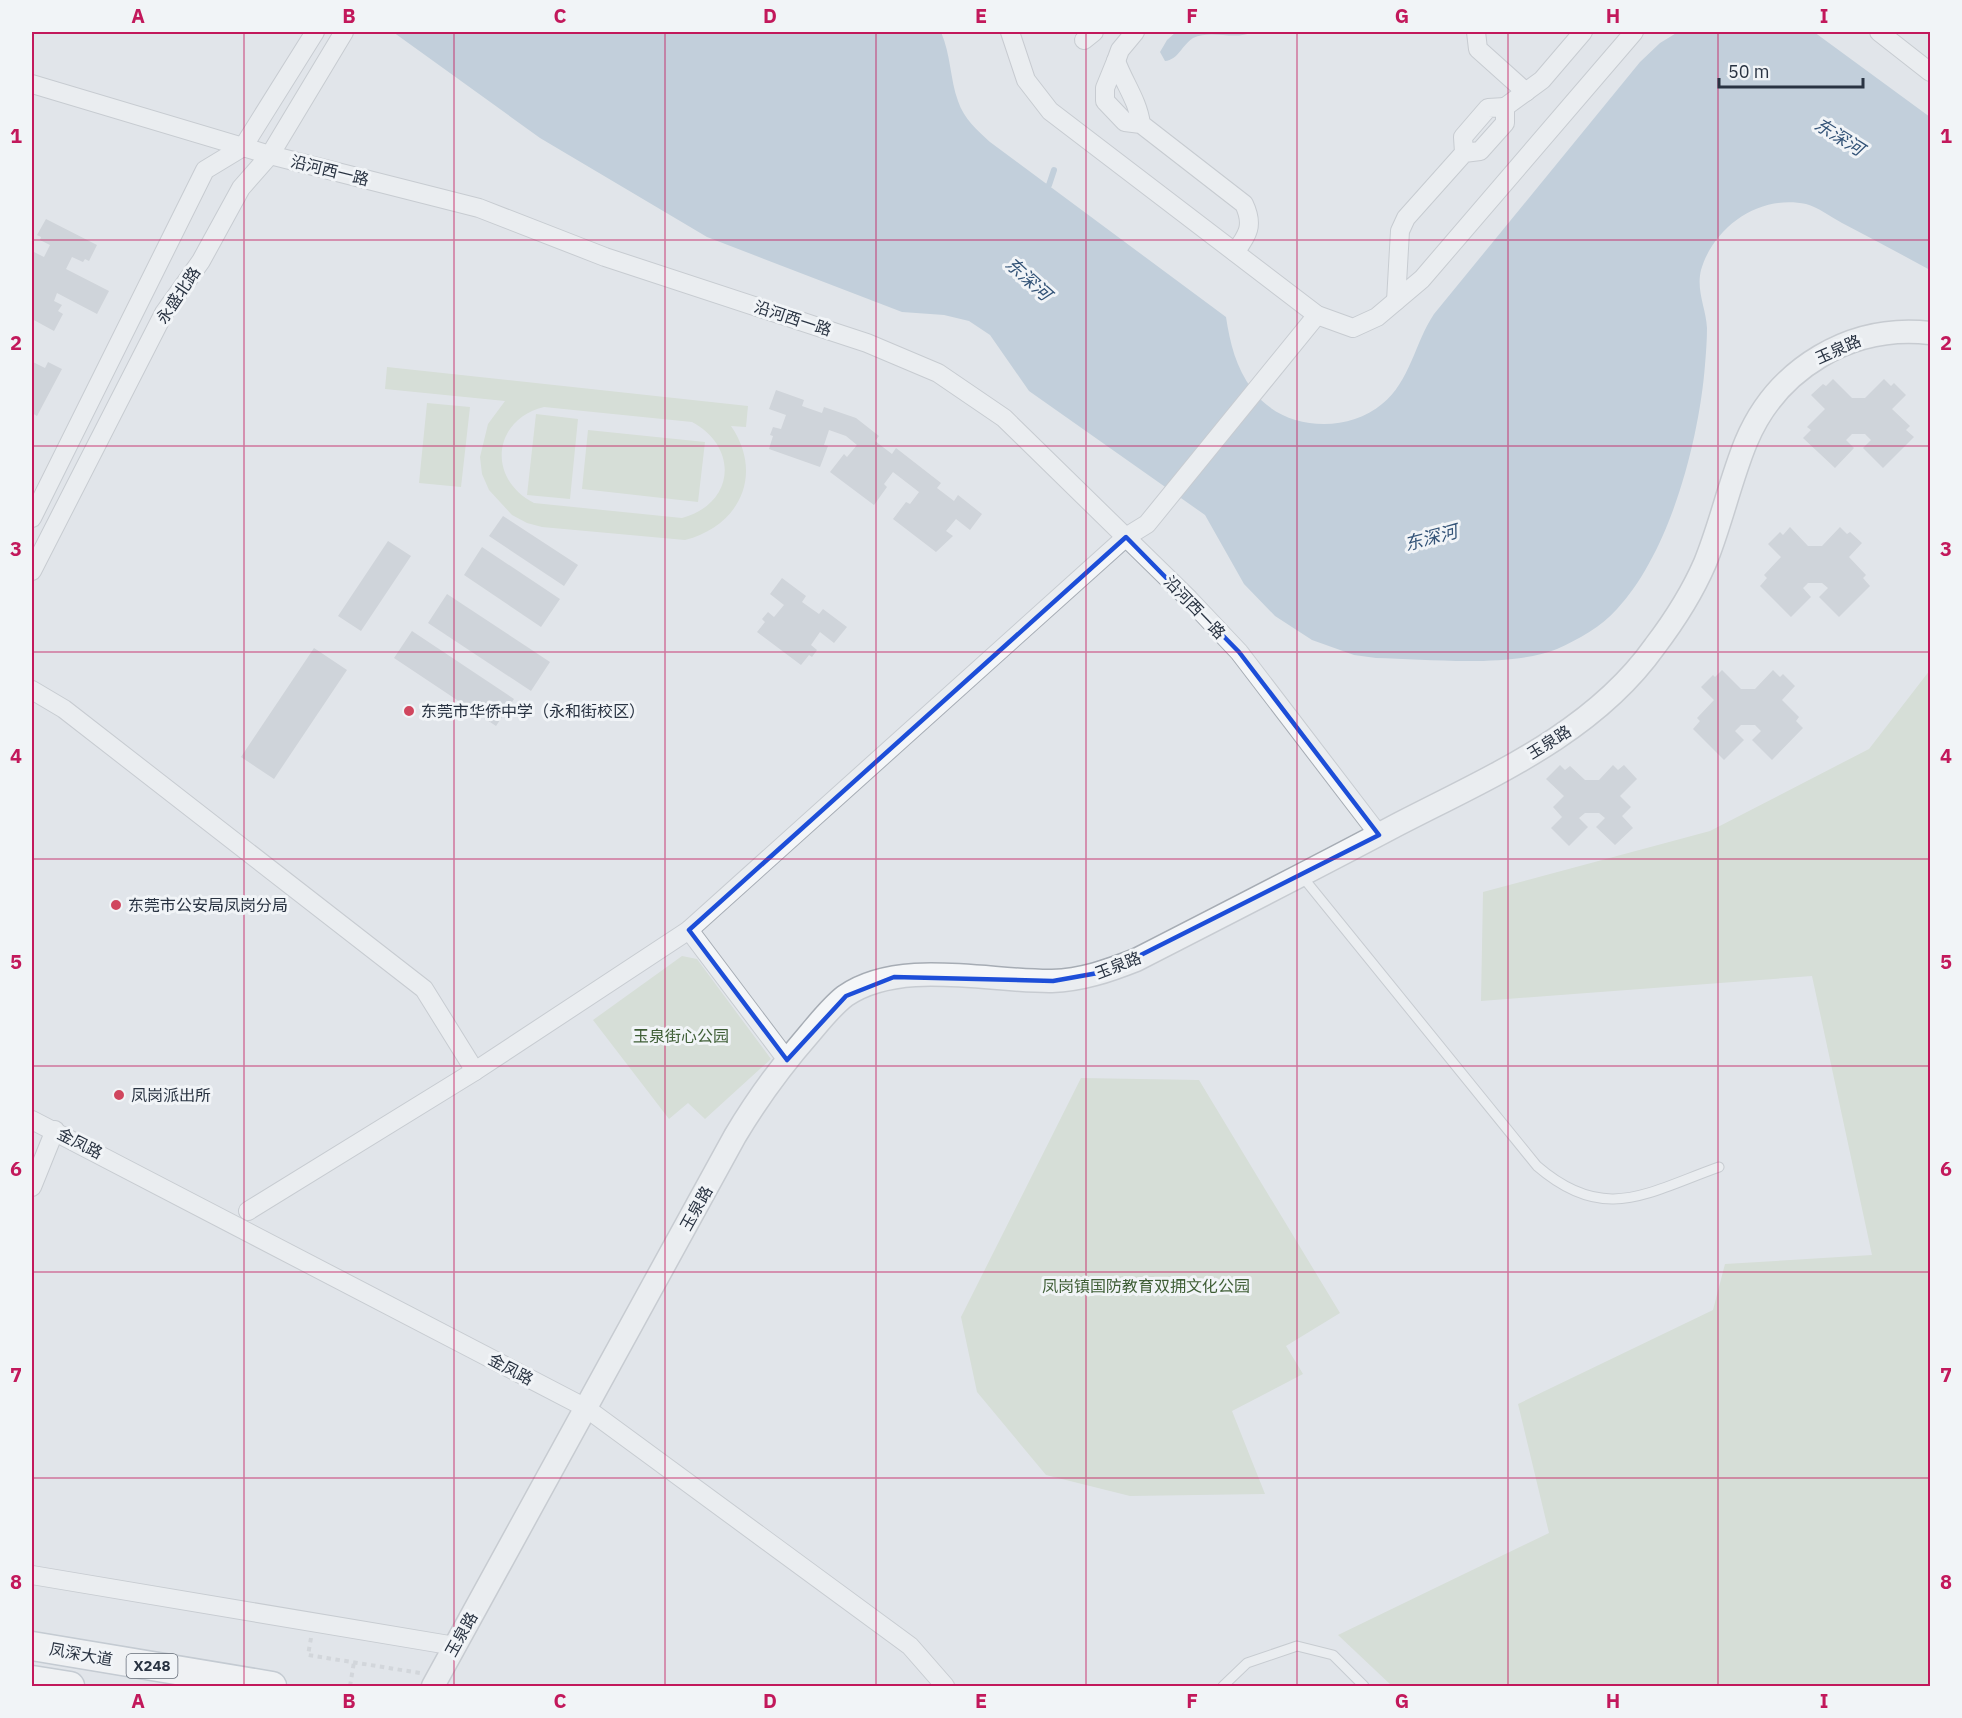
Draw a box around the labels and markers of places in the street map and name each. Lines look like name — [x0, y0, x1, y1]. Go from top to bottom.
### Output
place label: 东莞市华侨中学（永和街校区） — [421, 701, 645, 721]
marker: 东莞市华侨中学（永和街校区） — [402, 704, 416, 718]
place label: 东莞市公安局凤岗分局 — [128, 895, 288, 915]
marker: 东莞市公安局凤岗分局 — [109, 898, 123, 912]
place label: 凤岗派出所 — [131, 1085, 211, 1105]
marker: 凤岗派出所 — [112, 1088, 126, 1102]

